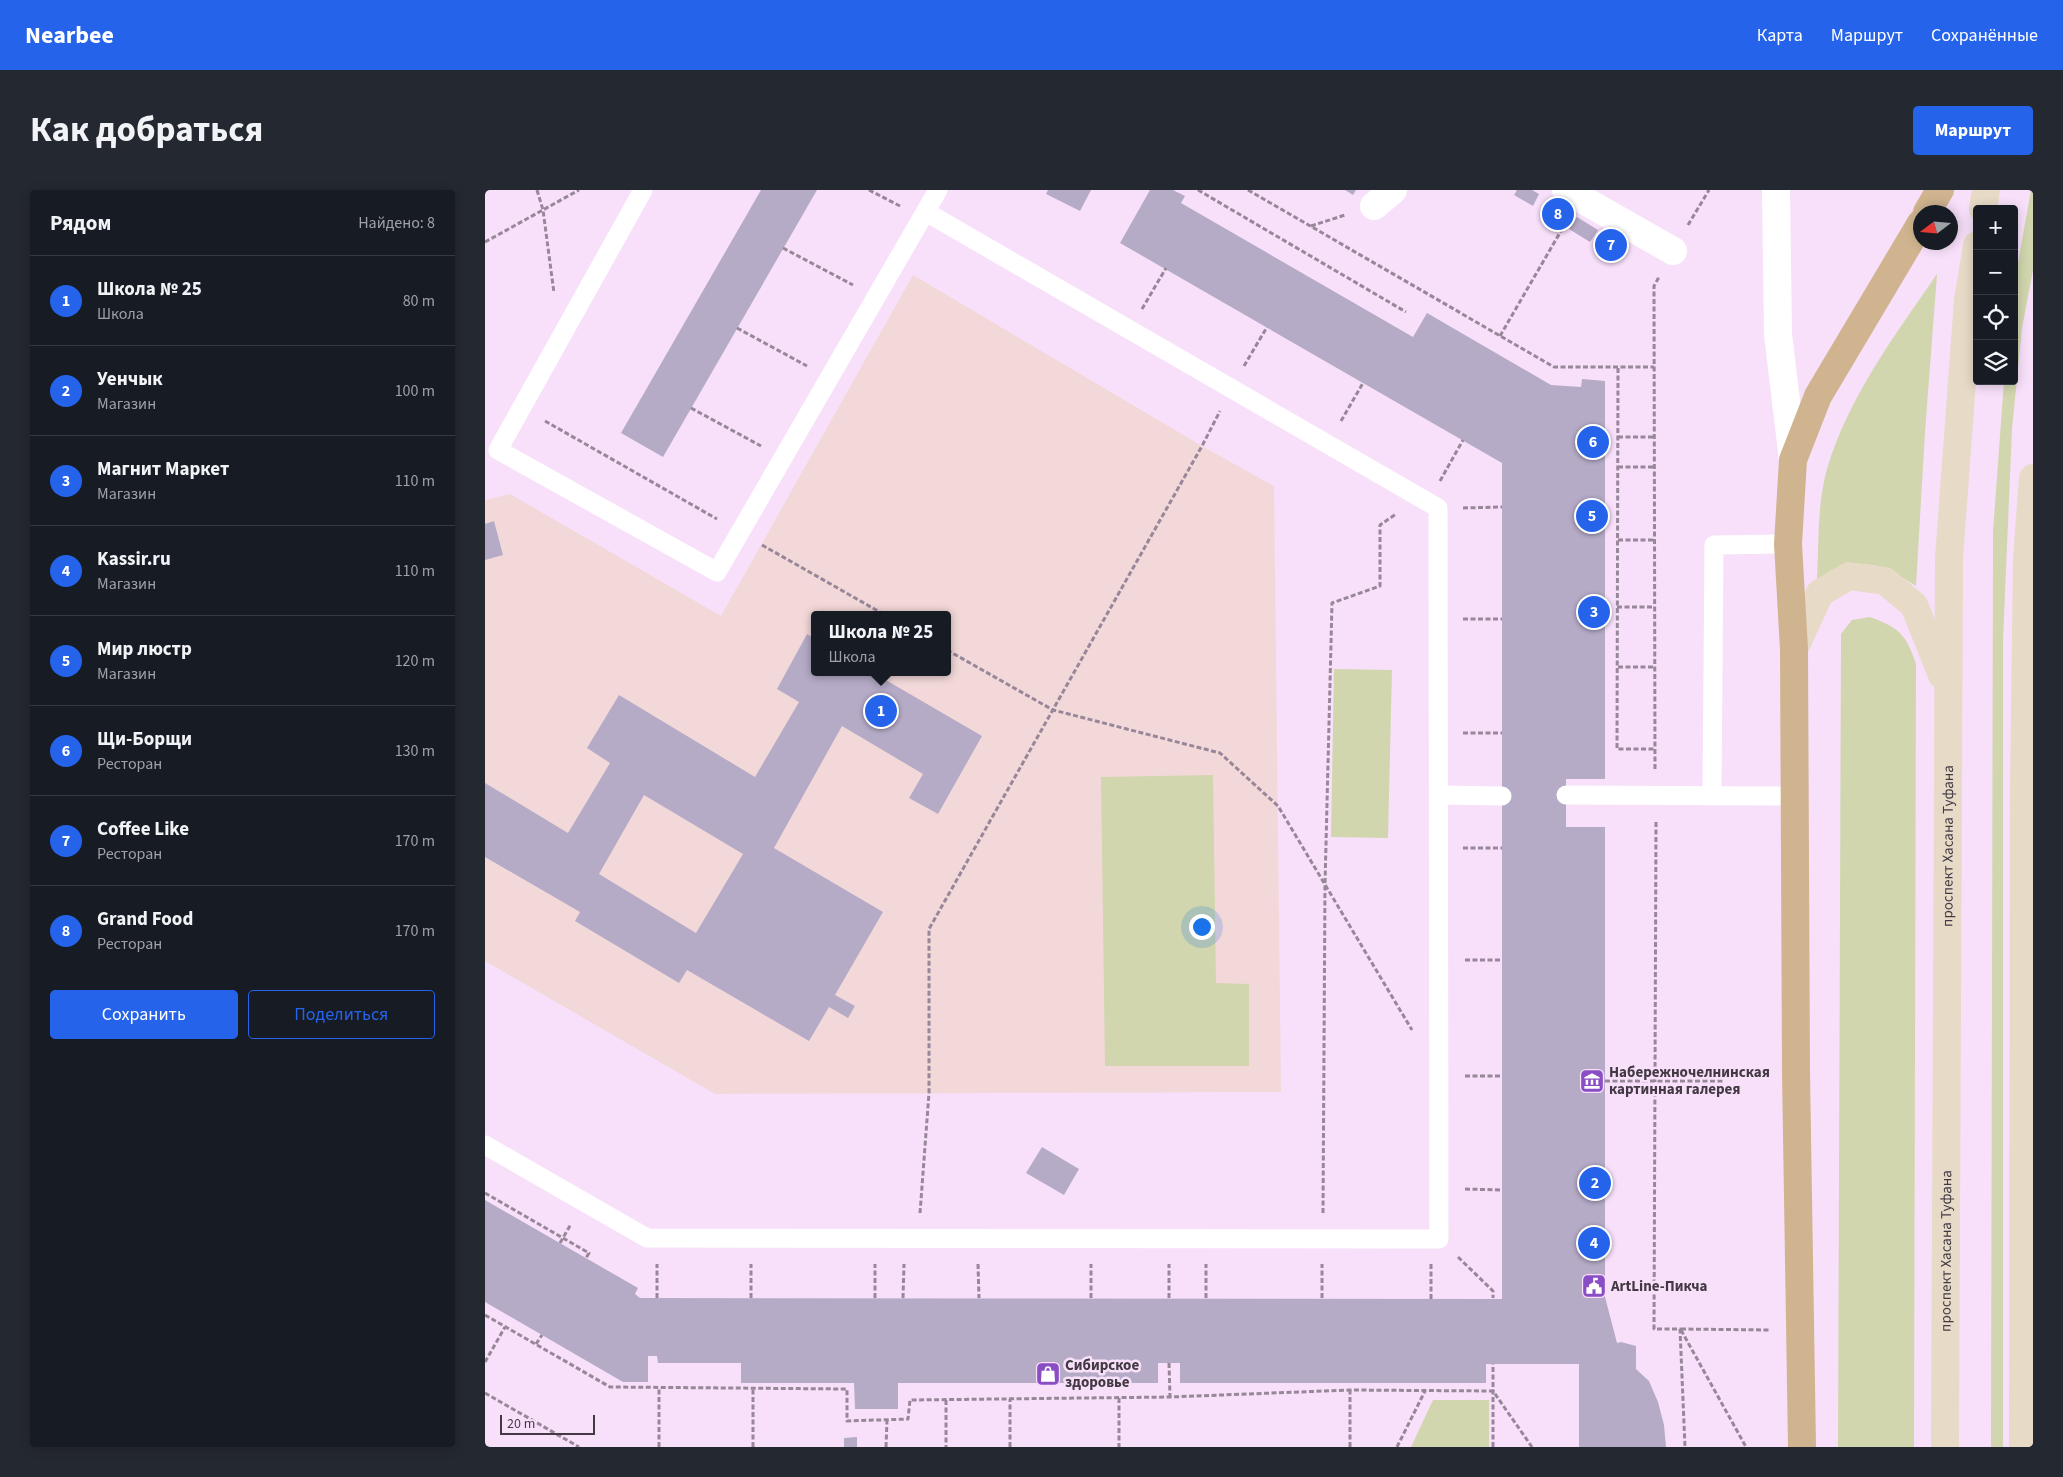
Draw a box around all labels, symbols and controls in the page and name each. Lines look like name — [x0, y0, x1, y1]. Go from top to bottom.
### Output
text: Nearbee — [25, 18, 114, 53]
text: Карта — [1757, 23, 1803, 48]
text: Маршрут — [1831, 23, 1903, 48]
text: Сохранённые — [1931, 23, 2038, 48]
text: Как добраться — [30, 105, 263, 155]
button: Маршрут — [1913, 106, 2033, 155]
pin: 8 — [1542, 195, 1574, 233]
north arrow — [1913, 205, 1958, 250]
map controls — [1973, 205, 2018, 385]
button: + — [1973, 205, 2018, 250]
text: Рядом — [50, 208, 111, 238]
text: Найдено: 8 — [358, 212, 435, 234]
pin: 7 — [1595, 226, 1627, 264]
button: − — [1973, 250, 2018, 295]
text: Школа № 25 — [97, 276, 202, 303]
text: 1 — [62, 290, 70, 312]
text: 80 m — [403, 290, 435, 312]
button: locate — [1973, 295, 2018, 340]
text: Школа — [97, 303, 144, 325]
button: layers — [1973, 340, 2018, 385]
text: Уенчык — [97, 366, 163, 393]
text: 2 — [62, 380, 70, 402]
text: 100 m — [395, 380, 435, 402]
text: Магазин — [97, 393, 156, 415]
pin: 6 — [1577, 423, 1609, 461]
text: Магнит Маркет — [97, 456, 229, 483]
text: 3 — [62, 470, 70, 492]
text: 110 m — [395, 470, 435, 492]
text: Магазин — [97, 483, 156, 505]
pin: 5 — [1576, 497, 1608, 535]
text: Kassir.ru — [97, 546, 171, 573]
text: 4 — [62, 560, 70, 582]
text: 110 m — [395, 560, 435, 582]
text: Магазин — [97, 573, 156, 595]
pin: 3 — [1578, 593, 1610, 631]
popup — [811, 611, 951, 676]
text: Школа № 25 — [829, 619, 933, 646]
text: Мир люстр — [97, 636, 192, 663]
text: Школа — [829, 646, 876, 668]
text: 5 — [62, 650, 70, 672]
text: 120 m — [395, 650, 435, 672]
text: Магазин — [97, 663, 156, 685]
pin: 1 — [865, 692, 897, 730]
text: Щи-Борщи — [97, 726, 192, 753]
text: 6 — [62, 740, 70, 762]
text: 130 m — [395, 740, 435, 762]
text: Ресторан — [97, 753, 162, 775]
street label: проспект Хасана Туфана — [1937, 765, 1959, 927]
text: Coffee Like — [97, 816, 189, 843]
text: 7 — [62, 830, 70, 852]
text: 170 m — [395, 830, 435, 852]
text: Ресторан — [97, 843, 162, 865]
text: Grand Food — [97, 906, 193, 933]
your location — [1189, 914, 1215, 940]
text: 8 — [62, 920, 70, 942]
text: 170 m — [395, 920, 435, 942]
text: Ресторан — [97, 933, 162, 955]
button: Сохранить — [50, 990, 238, 1039]
button: Поделиться — [248, 990, 435, 1039]
place label: Набережночелнинская картинная галерея — [1609, 1062, 1770, 1100]
museum icon: Набережночелнинская картинная галерея — [1579, 1068, 1605, 1094]
pin: 2 — [1579, 1164, 1611, 1202]
street label: проспект Хасана Туфана — [1936, 1170, 1957, 1332]
pin: 4 — [1578, 1224, 1610, 1262]
public building icon: ArtLine-Пикча — [1581, 1273, 1607, 1299]
place label: ArtLine-Пикча — [1610, 1276, 1707, 1297]
place label: Сибирское здоровье — [1065, 1355, 1139, 1393]
shop icon: Сибирское здоровье — [1035, 1361, 1061, 1387]
scale bar — [500, 1412, 595, 1435]
text: 20 m — [507, 1414, 535, 1434]

